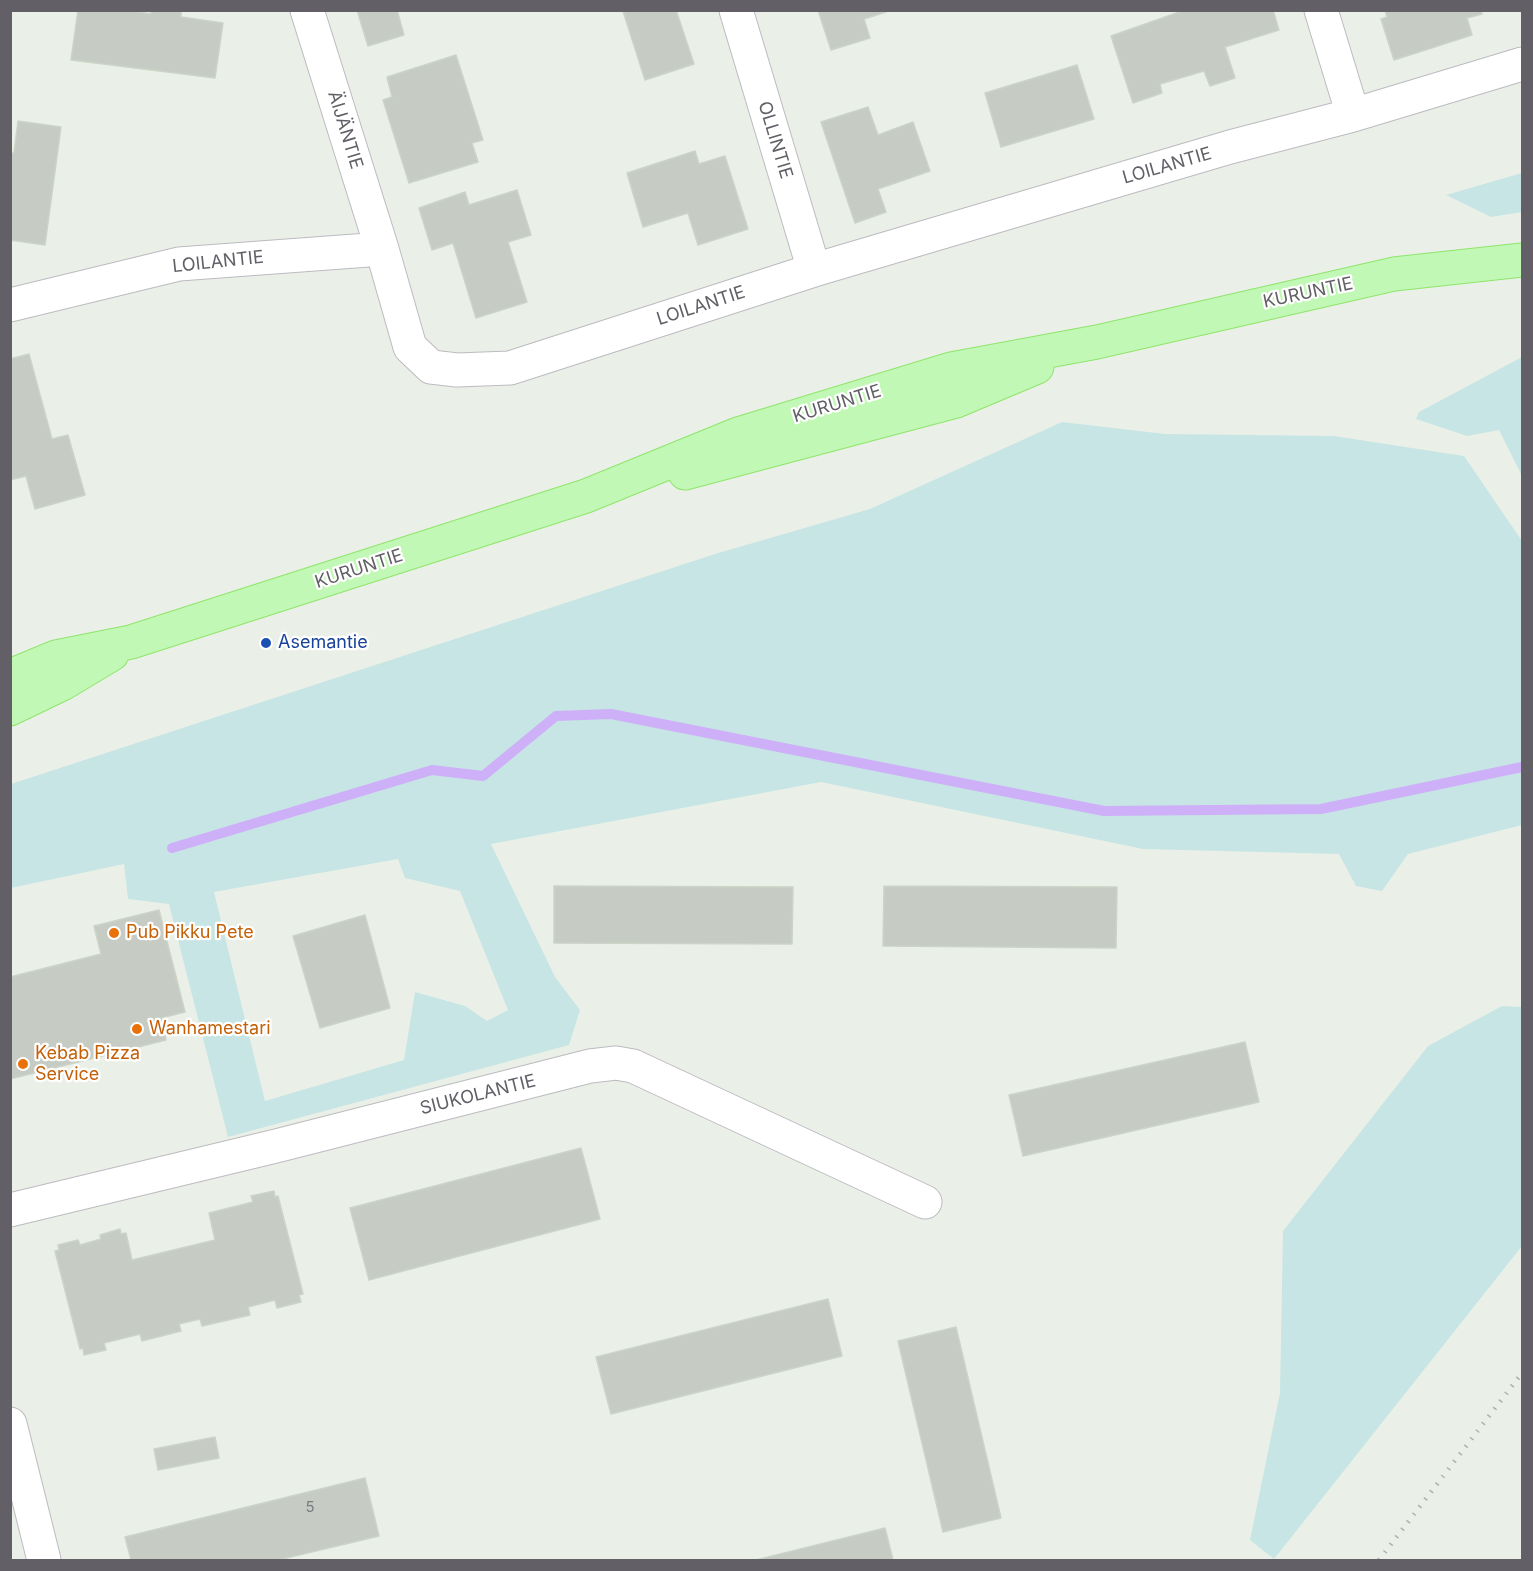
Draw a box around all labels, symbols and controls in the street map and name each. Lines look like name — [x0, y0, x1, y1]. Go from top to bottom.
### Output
street label: ÄIJÄNTIE — [323, 88, 367, 172]
street label: OLLINTIE — [753, 99, 797, 181]
street label: LOILANTIE — [1120, 143, 1214, 189]
street label: LOILANTIE — [171, 246, 265, 278]
street label: KURUNTIE — [1261, 273, 1355, 313]
street label: LOILANTIE — [654, 282, 748, 330]
street label: KURUNTIE — [790, 380, 884, 428]
street label: KURUNTIE — [312, 545, 406, 593]
place label: Asemantie — [278, 632, 368, 654]
marker: Asemantie — [259, 636, 273, 650]
place label: Pub Pikku Pete — [126, 922, 254, 944]
marker: Pub Pikku Pete — [107, 926, 121, 940]
place label: Wanhamestari — [149, 1018, 271, 1040]
marker: Wanhamestari — [130, 1022, 144, 1036]
place label: Kebab Pizza Service — [35, 1043, 140, 1086]
marker: Kebab Pizza Service — [16, 1057, 30, 1071]
street label: SIUKOLANTIE — [418, 1070, 538, 1120]
house number: 5 — [305, 1498, 315, 1516]

